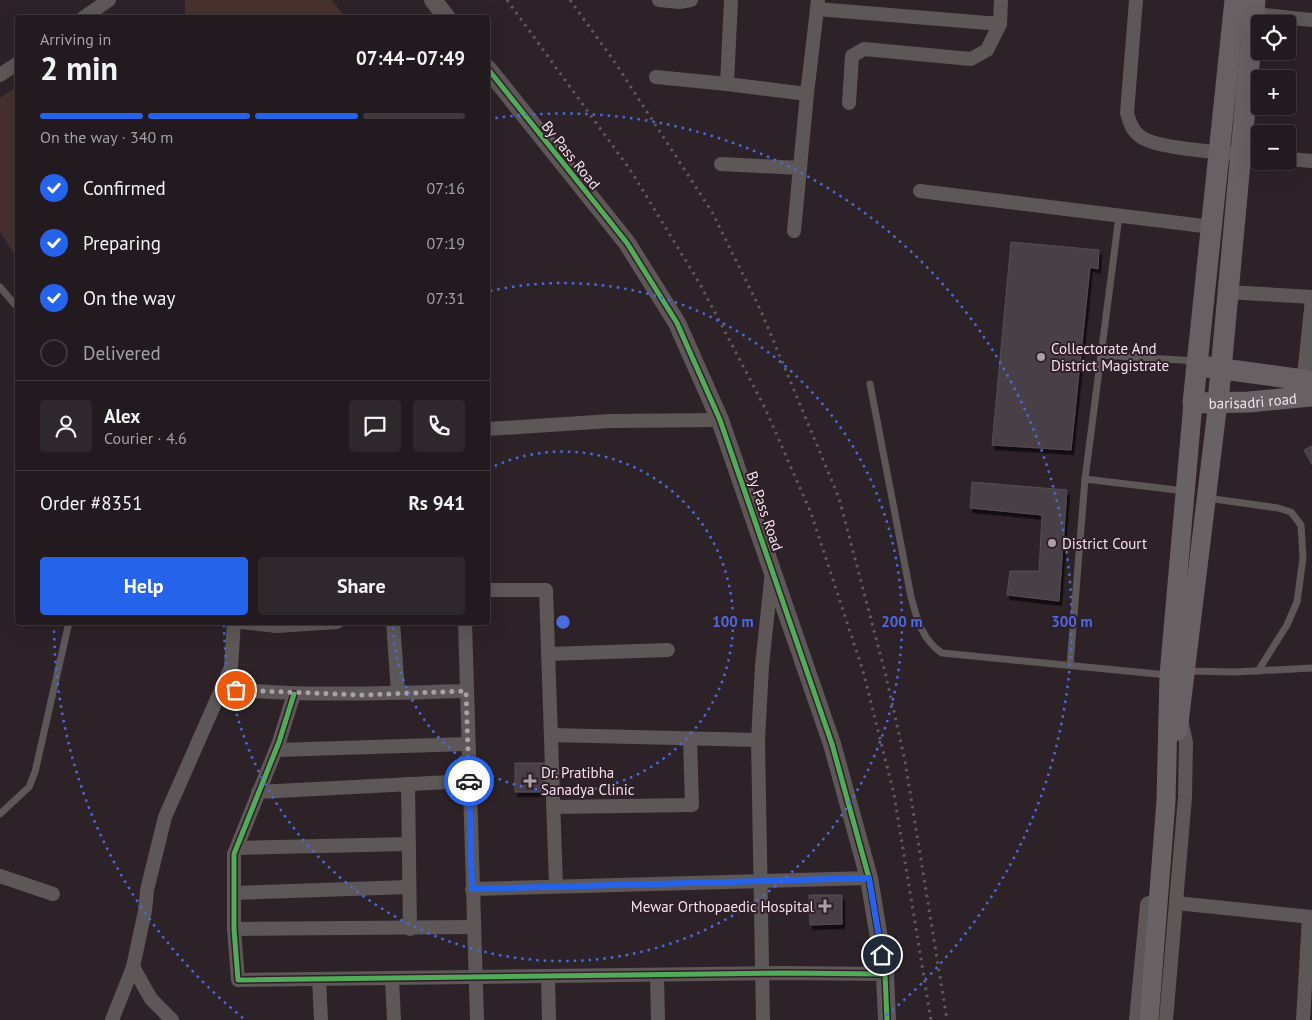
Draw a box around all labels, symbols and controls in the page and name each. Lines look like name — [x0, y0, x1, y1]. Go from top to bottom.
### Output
map controls — [1251, 15, 1296, 170]
button: locate — [1251, 15, 1296, 60]
text: Arriving in — [40, 29, 111, 49]
text: 07:44–07:49 — [356, 46, 465, 70]
text: 2 min — [40, 47, 118, 89]
button: + — [1251, 70, 1296, 115]
street label: By Pass Road — [538, 117, 604, 193]
button: − — [1251, 125, 1296, 170]
text: On the way · 340 m — [40, 127, 173, 147]
icon: check — [40, 174, 68, 202]
text: Confirmed — [83, 176, 166, 200]
text: 07:16 — [427, 178, 465, 198]
icon: check — [40, 229, 68, 257]
text: Preparing — [83, 231, 161, 255]
text: 07:19 — [427, 233, 465, 253]
icon: check — [40, 284, 68, 312]
text: On the way — [83, 286, 175, 310]
text: 07:31 — [427, 288, 465, 308]
place label: Collectorate And District Magistrate — [1051, 339, 1169, 375]
text: Delivered — [83, 341, 161, 365]
marker: Collectorate And District Magistrate — [1035, 351, 1047, 363]
street label: barisadri road — [1208, 388, 1298, 412]
button: person — [40, 400, 92, 452]
button: chat — [349, 400, 401, 452]
button: phone — [413, 400, 465, 452]
text: Alex — [104, 404, 140, 428]
text: Courier · 4.6 — [104, 428, 187, 448]
street label: By Pass Road — [743, 469, 787, 553]
text: Order #8351 — [40, 491, 143, 515]
text: Rs 941 — [408, 491, 465, 515]
place label: District Court — [1062, 534, 1147, 553]
marker: District Court — [1046, 537, 1058, 549]
button: Help — [40, 557, 248, 615]
button: Share — [258, 557, 465, 615]
text: 100 m — [712, 612, 754, 631]
text: 200 m — [881, 612, 923, 631]
text: 300 m — [1051, 612, 1093, 631]
centre of rings — [554, 613, 572, 631]
pin — [215, 669, 257, 711]
icon: bag — [222, 676, 250, 704]
courier — [444, 756, 494, 806]
place label: Dr. Pratibha Sanadya Clinic — [541, 763, 635, 799]
icon: car — [455, 767, 483, 795]
marker: Dr. Pratibha Sanadya Clinic — [523, 774, 537, 788]
place label: Mewar Orthopaedic Hospital — [631, 897, 815, 916]
marker: Mewar Orthopaedic Hospital — [818, 899, 832, 913]
pin — [861, 934, 903, 976]
icon: home — [868, 941, 896, 969]

